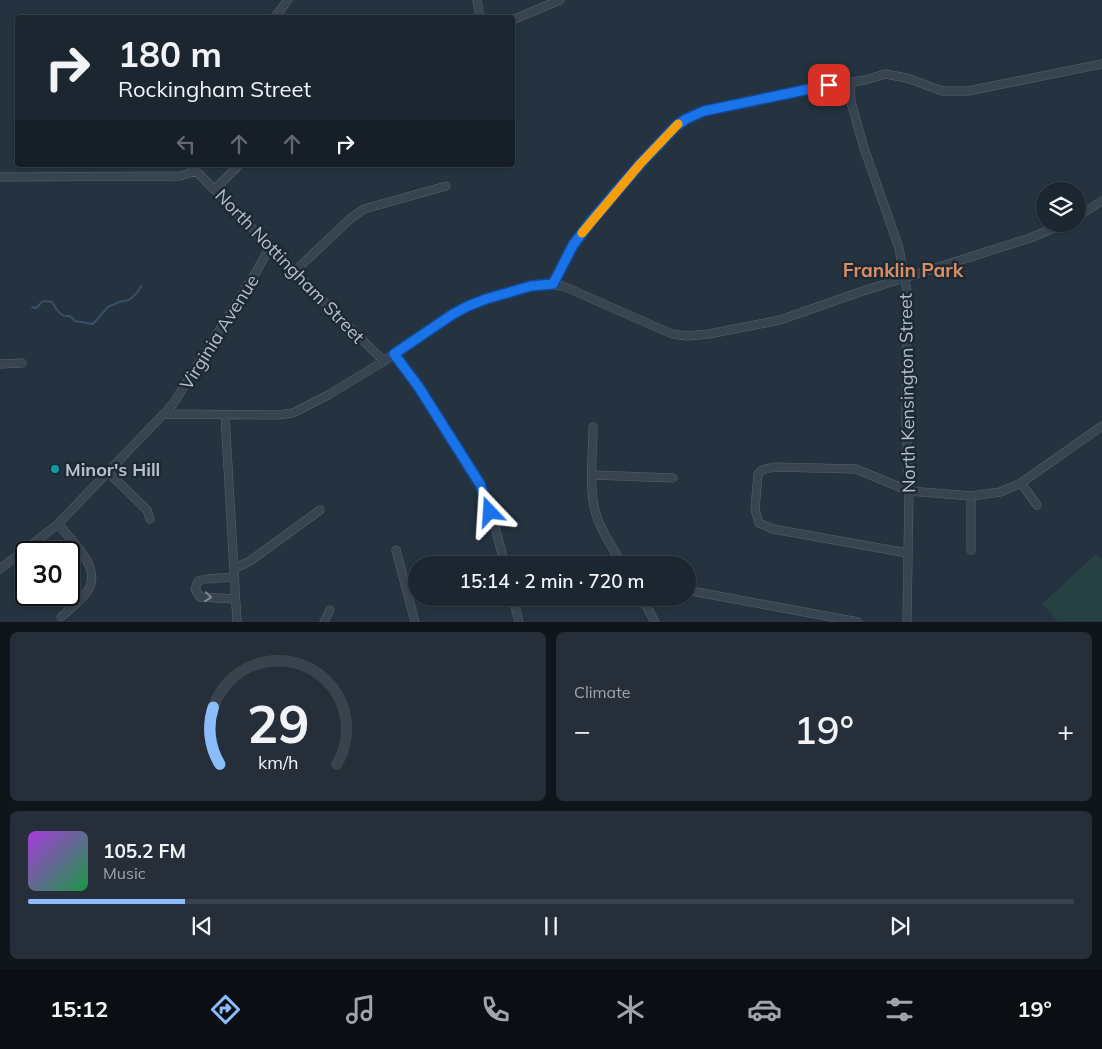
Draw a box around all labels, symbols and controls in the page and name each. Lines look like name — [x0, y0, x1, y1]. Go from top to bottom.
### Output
text: 180 m — [118, 32, 222, 76]
icon: right — [35, 35, 100, 100]
pin — [808, 64, 850, 106]
icon: arrive — [815, 71, 843, 99]
text: Rockingham Street — [118, 75, 311, 103]
icon: left — [172, 130, 200, 158]
icon: ahead — [225, 130, 253, 158]
icon: ahead — [278, 130, 306, 158]
icon: right — [331, 130, 359, 158]
map controls — [1036, 182, 1086, 232]
button: layers — [1036, 182, 1086, 232]
street label: North Nottingham Street — [210, 184, 370, 348]
district label: Franklin Park — [843, 258, 964, 282]
street label: Virginia Avenue — [174, 270, 264, 394]
street label: North Kensington Street — [894, 293, 920, 493]
place label: Minor's Hill — [65, 458, 160, 481]
marker: Minor's Hill — [49, 463, 61, 475]
position arrow — [463, 485, 515, 537]
speed limit sign: 30 — [15, 541, 80, 606]
text: 15:14 · 2 min · 720 m — [459, 569, 645, 593]
one-way arrow — [205, 591, 213, 602]
text: Climate — [574, 682, 630, 702]
text: 29 — [247, 691, 309, 756]
text: 19° — [794, 706, 854, 754]
text: − — [574, 713, 591, 748]
text: + — [1057, 713, 1074, 748]
text: km/h — [258, 751, 298, 773]
text: 105.2 FM — [103, 839, 186, 863]
text: Music — [103, 863, 146, 883]
icon: previous — [188, 912, 216, 940]
icon: pause — [537, 912, 565, 940]
icon: next — [886, 912, 914, 940]
icon: directions — [208, 992, 243, 1027]
icon: music — [343, 992, 378, 1027]
icon: phone — [478, 992, 513, 1027]
icon: climate — [613, 992, 648, 1027]
icon: car — [747, 992, 782, 1027]
icon: filters — [882, 992, 917, 1027]
text: 15:12 — [50, 995, 108, 1023]
text: 19° — [1017, 995, 1052, 1023]

